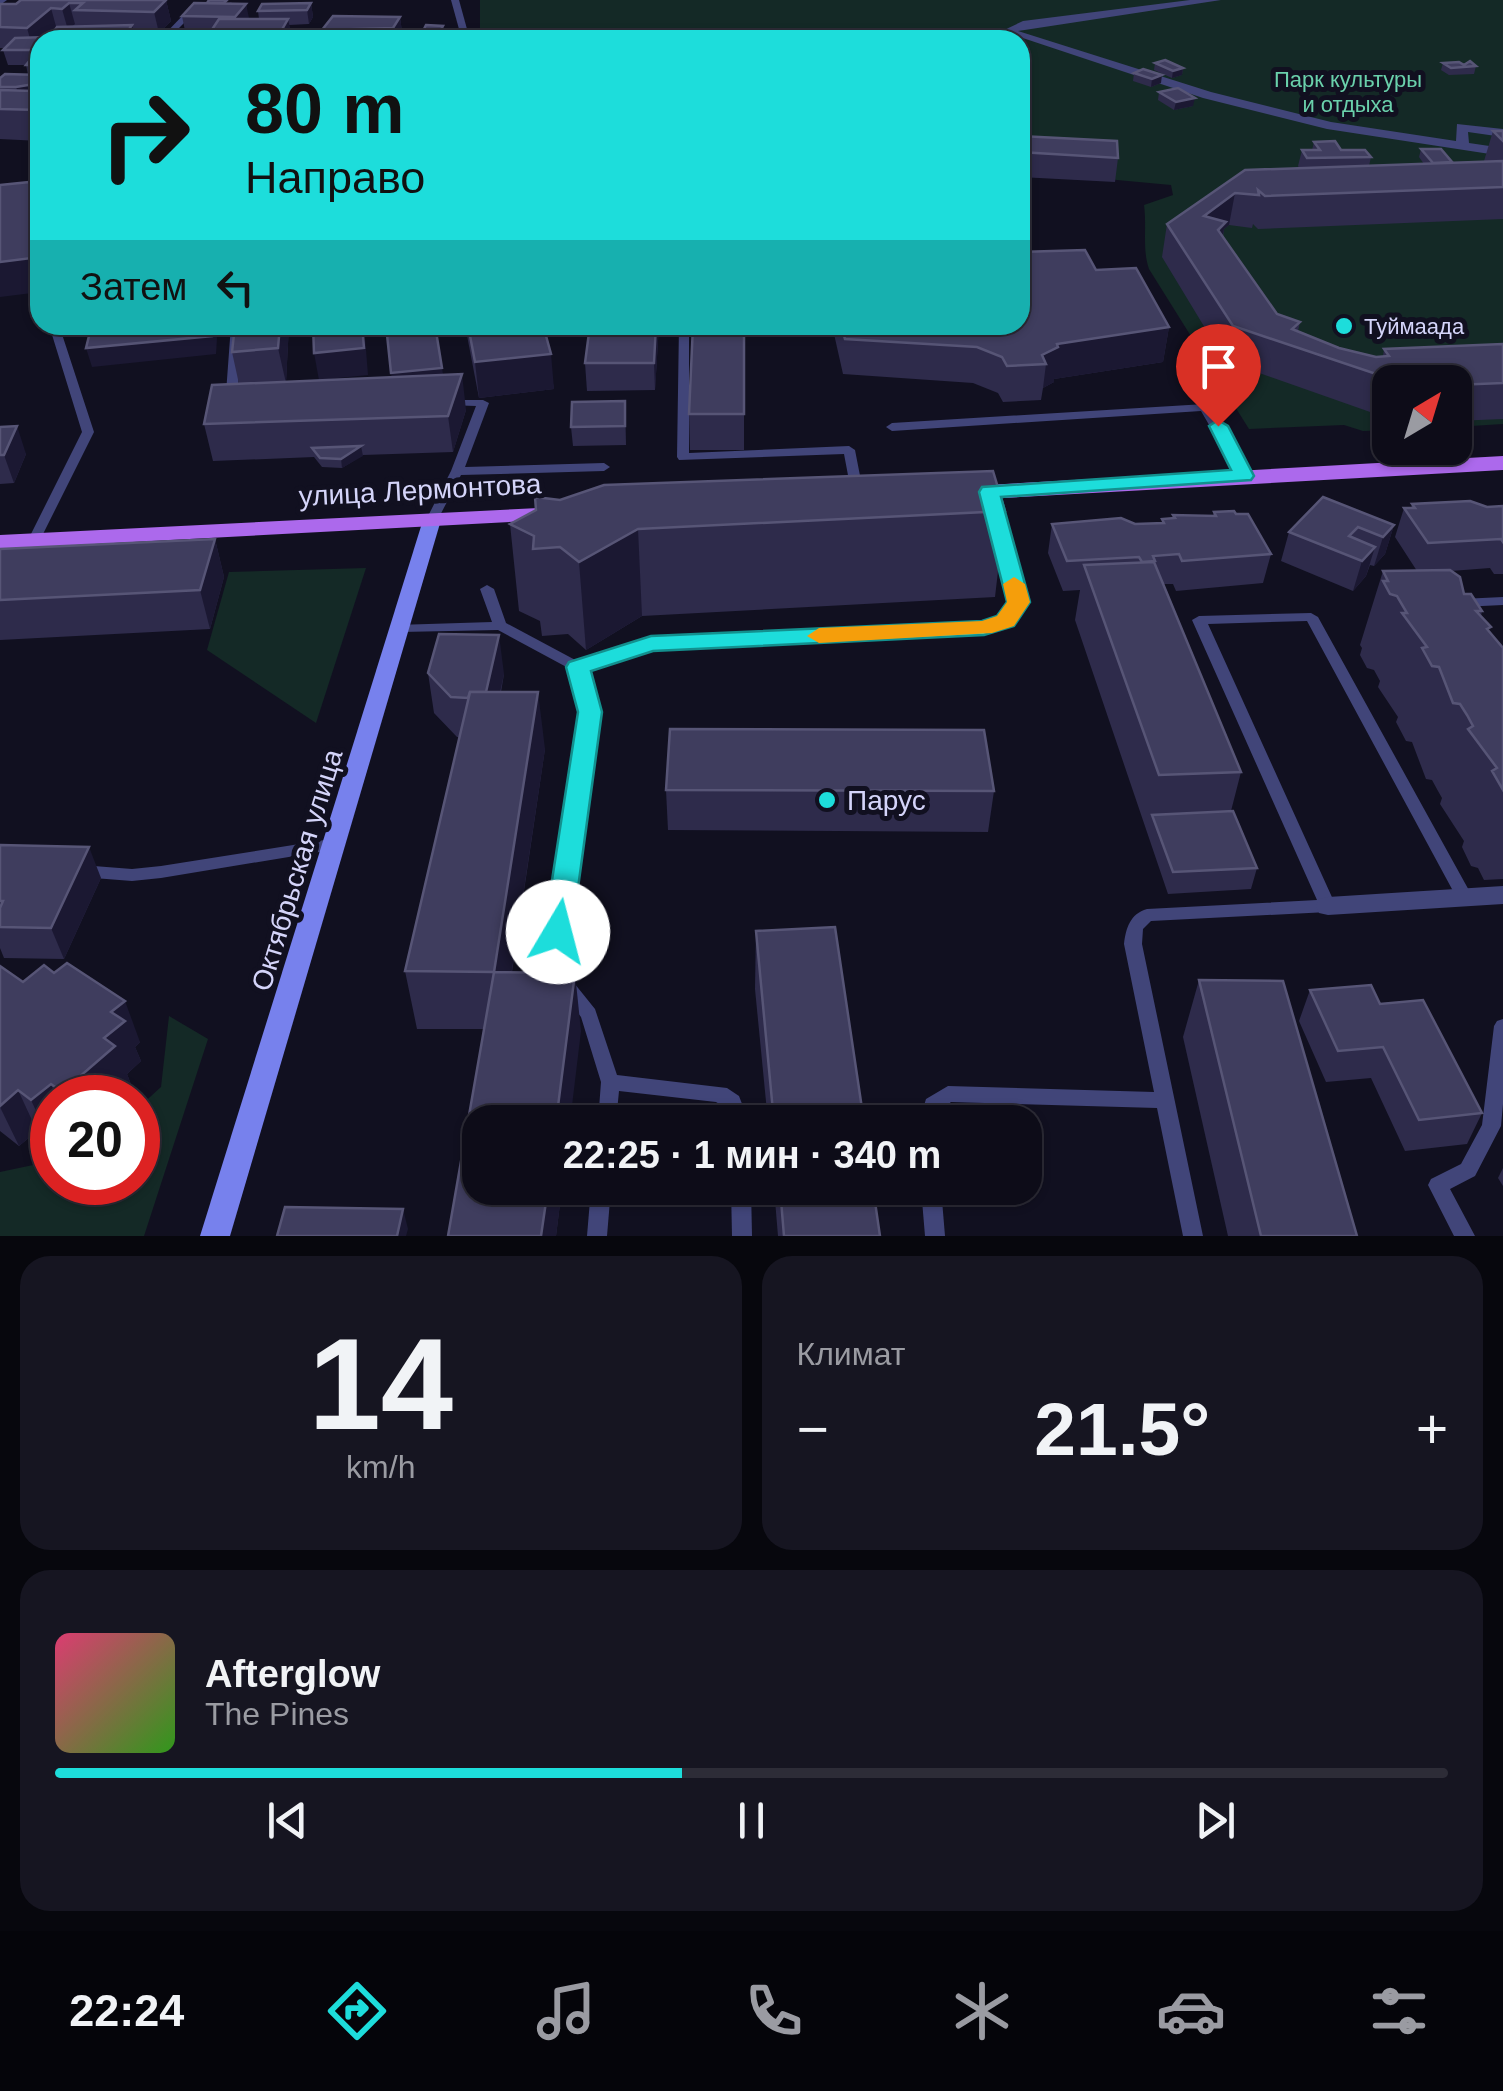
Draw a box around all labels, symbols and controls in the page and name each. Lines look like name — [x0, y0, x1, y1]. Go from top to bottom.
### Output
park label: Парк культуры и отдыха — [1274, 67, 1422, 117]
icon: right — [80, 70, 210, 200]
text: 80 m — [245, 70, 405, 148]
text: Направо — [245, 152, 425, 203]
icon: left — [208, 260, 263, 315]
text: Затем — [80, 266, 188, 308]
place label: Туймаада — [1364, 314, 1465, 339]
marker: Туймаада — [1333, 315, 1355, 337]
pin — [1176, 324, 1261, 427]
icon: arrive — [1191, 339, 1246, 394]
north arrow — [1372, 365, 1472, 465]
map controls — [1372, 365, 1472, 465]
street label: улица Лермонтова — [298, 468, 542, 512]
street label: Октябрьская улица — [246, 745, 349, 994]
place label: Парус — [847, 785, 926, 816]
marker: Парус — [816, 789, 838, 811]
position arrow — [506, 880, 610, 984]
speed limit sign: 20 — [30, 1075, 160, 1205]
text: 22:25 · 1 мин · 340 m — [563, 1134, 941, 1176]
text: 14 — [308, 1311, 453, 1457]
text: Климат — [797, 1336, 905, 1372]
text: 21.5° — [1034, 1387, 1210, 1471]
text: − — [797, 1398, 829, 1460]
text: + — [1416, 1398, 1448, 1460]
text: km/h — [346, 1449, 415, 1485]
text: Afterglow — [205, 1653, 380, 1695]
text: The Pines — [205, 1696, 349, 1732]
icon: previous — [260, 1793, 315, 1848]
icon: pause — [724, 1793, 779, 1848]
icon: next — [1188, 1793, 1243, 1848]
icon: directions — [322, 1976, 392, 2046]
icon: music — [531, 1976, 601, 2046]
icon: phone — [739, 1976, 809, 2046]
icon: climate — [947, 1976, 1017, 2046]
icon: car — [1156, 1976, 1226, 2046]
icon: filters — [1364, 1976, 1434, 2046]
text: 22:24 — [69, 1985, 184, 2036]

